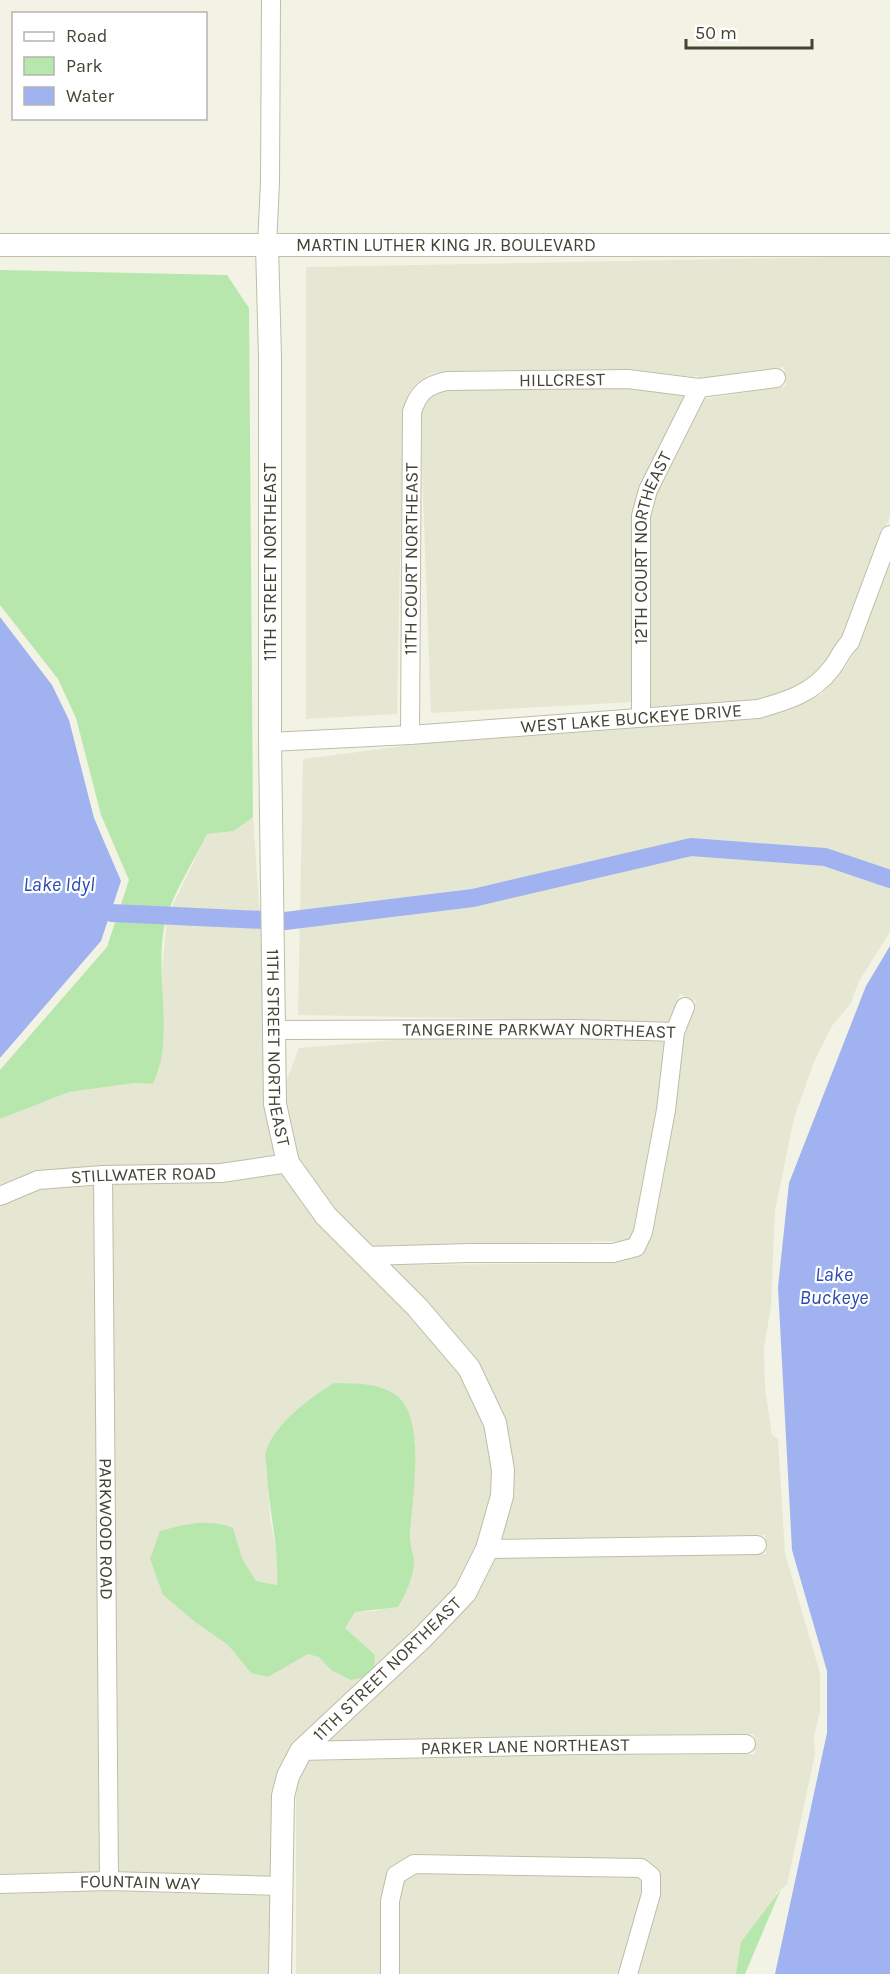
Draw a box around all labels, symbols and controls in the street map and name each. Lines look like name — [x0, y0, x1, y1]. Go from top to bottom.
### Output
legend — [12, 12, 207, 120]
scale bar — [686, 12, 812, 50]
text: 50 m — [695, 22, 737, 44]
text: Road — [66, 25, 107, 47]
text: Park — [66, 55, 103, 77]
text: Water — [66, 85, 114, 107]
street label: MARTIN LUTHER KING JR. BOULEVARD — [296, 234, 596, 256]
street label: HILLCREST — [519, 368, 605, 391]
street label: 12TH COURT NORTHEAST — [629, 448, 676, 644]
street label: 11TH STREET NORTHEAST — [259, 463, 281, 661]
street label: 11TH COURT NORTHEAST — [399, 463, 423, 655]
street label: WEST LAKE BUCKEYE DRIVE — [520, 699, 743, 738]
water label: Lake Idyl — [23, 873, 95, 896]
street label: 11TH STREET NORTHEAST — [262, 949, 295, 1148]
street label: TANGERINE PARKWAY NORTHEAST — [402, 1018, 676, 1043]
street label: STILLWATER ROAD — [70, 1162, 217, 1188]
water label: Lake Buckeye — [800, 1263, 868, 1309]
street label: PARKWOOD ROAD — [94, 1458, 118, 1600]
street label: 11TH STREET NORTHEAST — [308, 1592, 466, 1746]
street label: PARKER LANE NORTHEAST — [420, 1734, 629, 1759]
street label: FOUNTAIN WAY — [79, 1870, 201, 1895]

